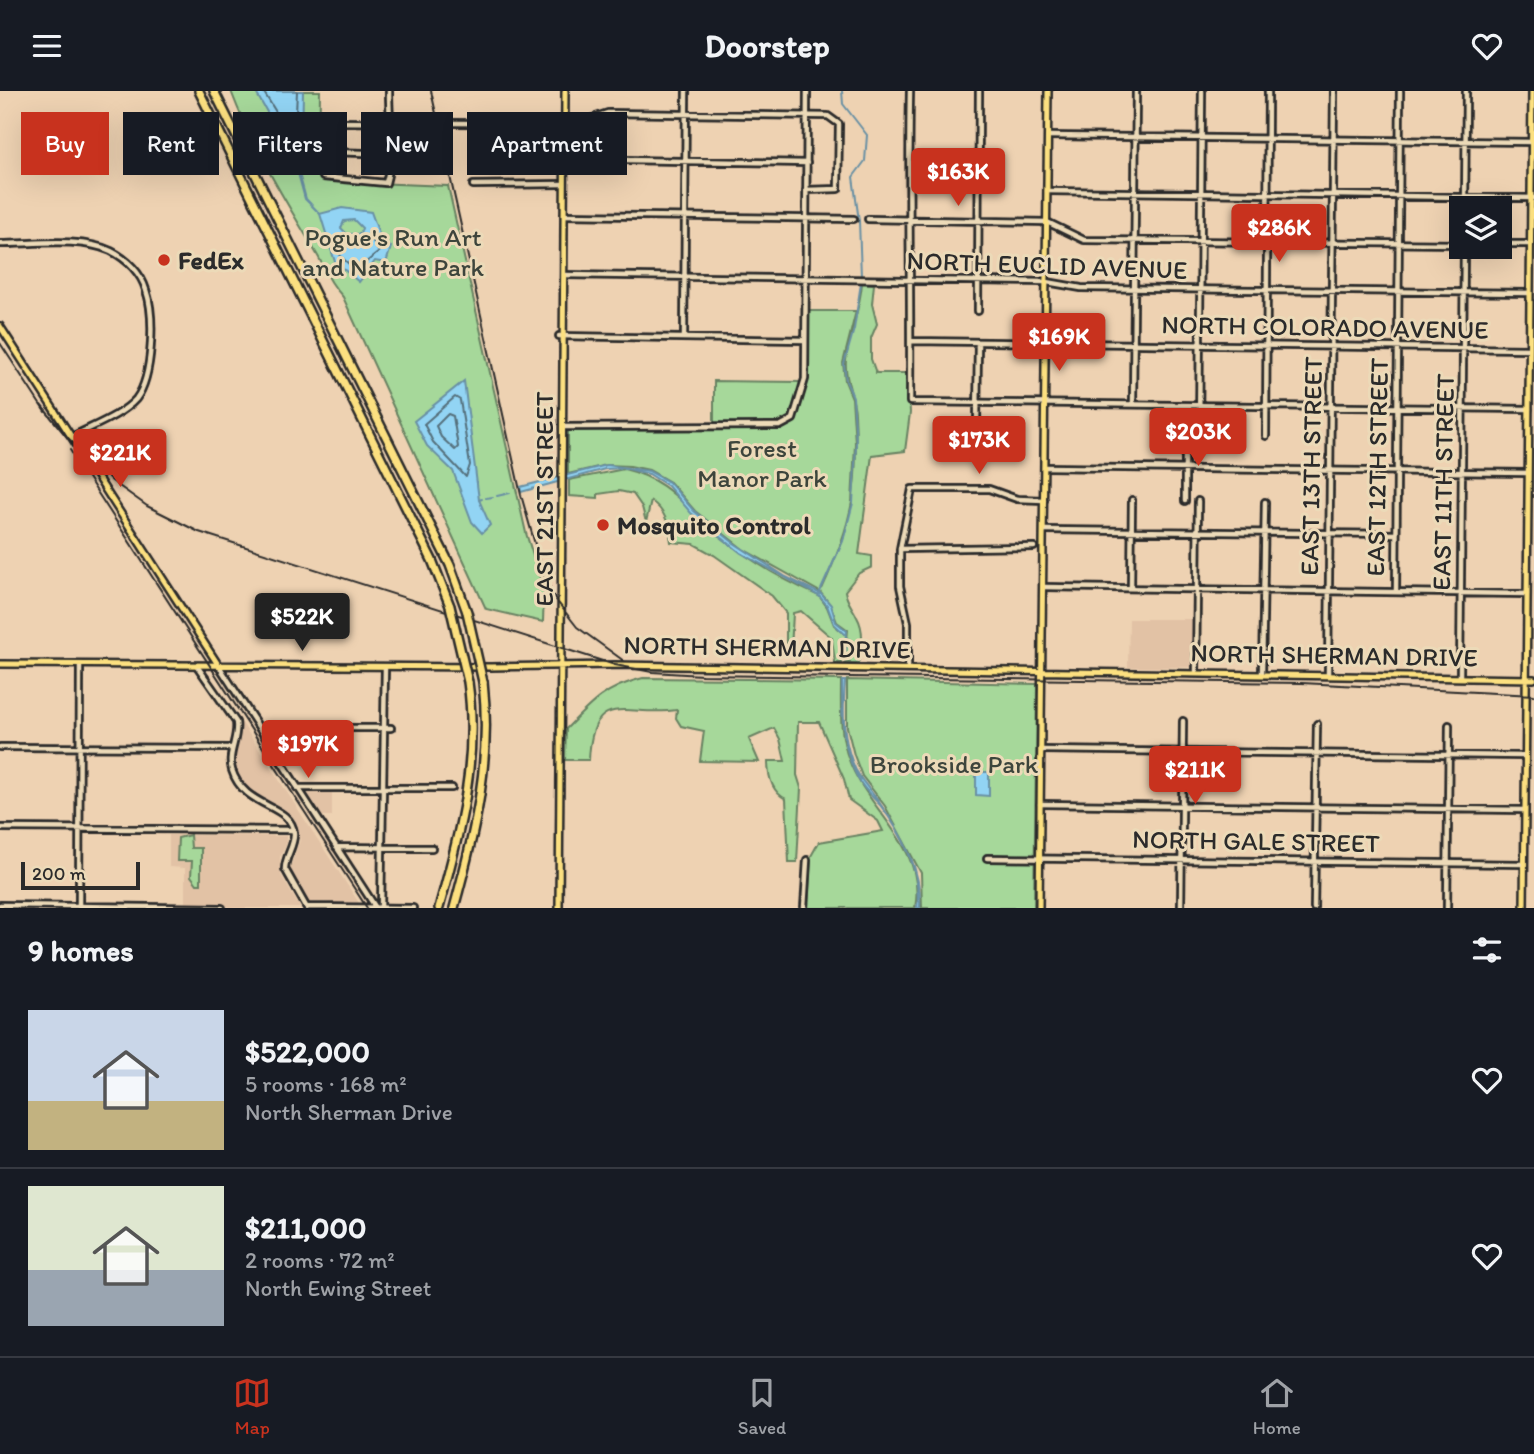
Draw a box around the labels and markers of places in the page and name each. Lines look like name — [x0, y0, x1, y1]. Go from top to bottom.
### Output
pin: $163K — [909, 149, 1007, 208]
pin: $286K — [1230, 205, 1328, 264]
place label: FedEx — [178, 244, 245, 276]
marker: FedEx — [156, 252, 172, 268]
pin: $169K — [1010, 313, 1108, 373]
pin: $203K — [1149, 409, 1247, 468]
pin: $173K — [930, 417, 1028, 476]
pin: $221K — [71, 429, 169, 489]
place label: Mosquito Control — [617, 509, 811, 541]
marker: Mosquito Control — [595, 517, 611, 533]
pin: $522K — [253, 594, 351, 653]
pin: $197K — [259, 721, 357, 780]
pin: $211K — [1146, 747, 1244, 806]

